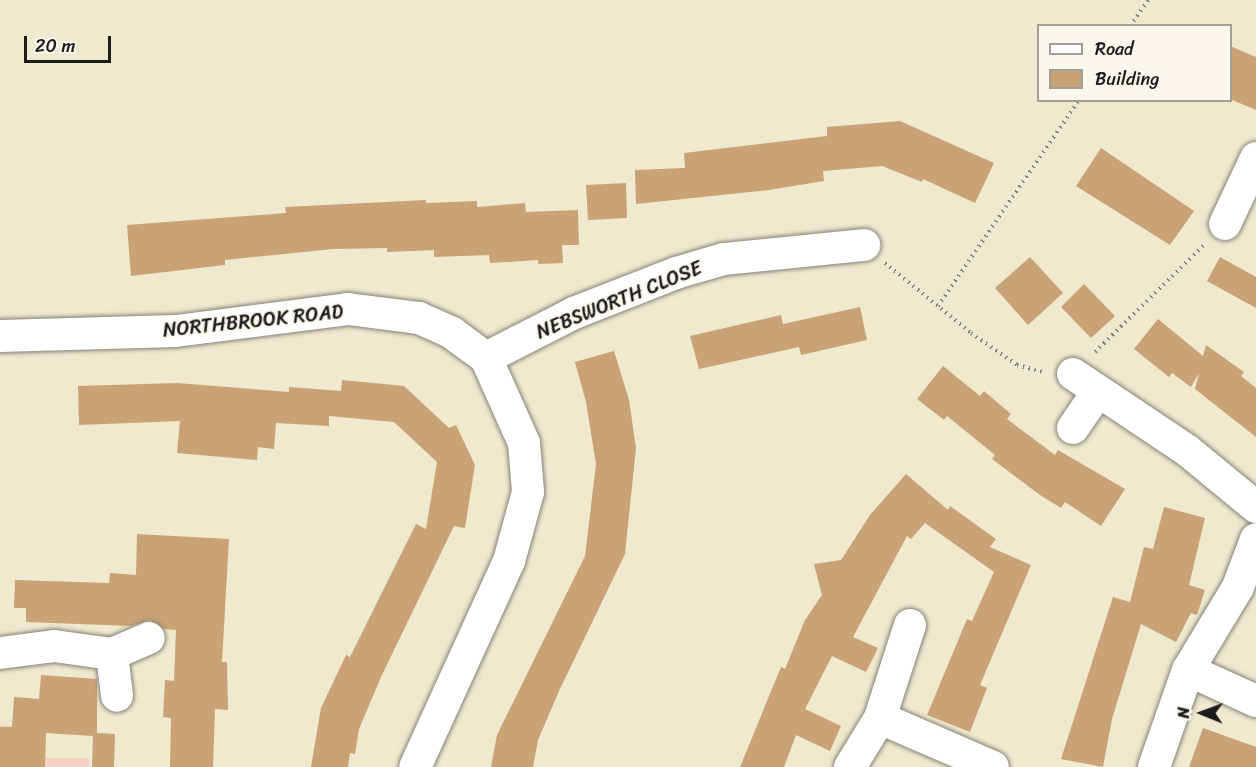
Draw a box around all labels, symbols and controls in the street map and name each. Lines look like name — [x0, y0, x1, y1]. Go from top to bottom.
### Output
scale bar — [27, 24, 114, 62]
legend — [1037, 24, 1232, 102]
text: 20 m — [35, 30, 75, 62]
text: Road — [1095, 33, 1134, 65]
text: Building — [1095, 63, 1159, 95]
street label: NEBSWORTH CLOSE — [534, 256, 704, 344]
street label: NORTHBROOK ROAD — [162, 300, 344, 342]
north arrow — [1172, 683, 1232, 743]
text: N — [1169, 707, 1198, 718]

